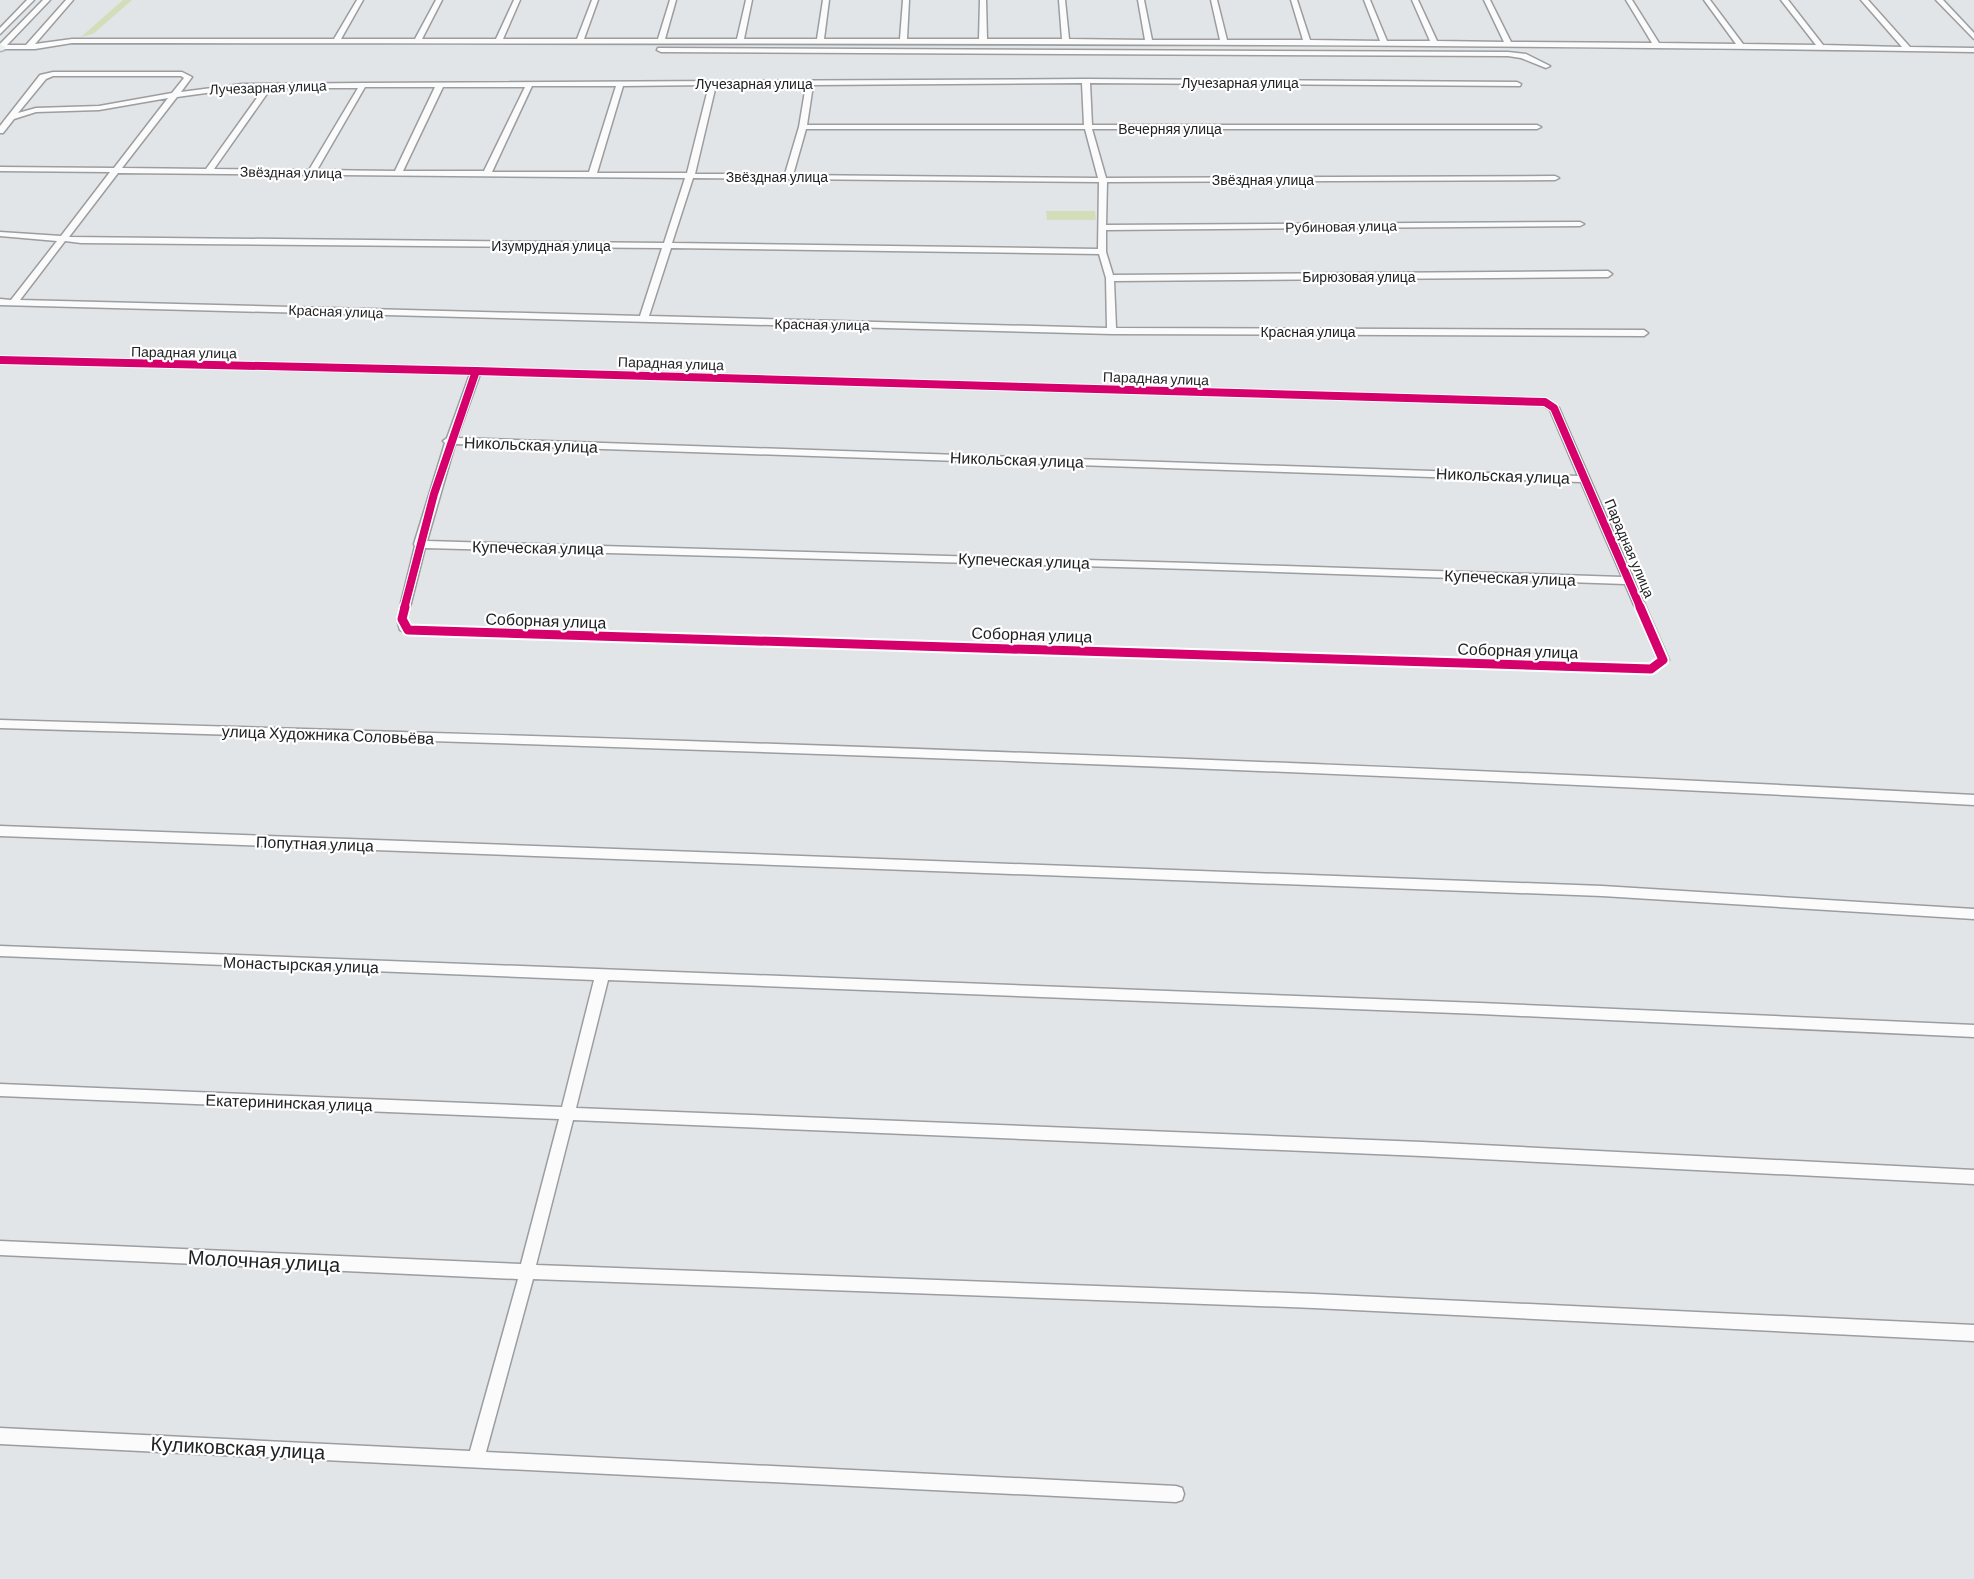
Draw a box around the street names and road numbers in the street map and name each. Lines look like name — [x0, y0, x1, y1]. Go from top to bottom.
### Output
street label: Лучезарная улица — [1181, 74, 1299, 91]
street label: Лучезарная улица — [695, 75, 813, 92]
street label: Лучезарная улица — [209, 76, 327, 98]
street label: Вечерняя улица — [1118, 120, 1222, 137]
street label: Звёздная улица — [240, 163, 343, 181]
street label: Звёздная улица — [726, 168, 828, 185]
street label: Звёздная улица — [1212, 171, 1314, 188]
street label: Рубиновая улица — [1285, 217, 1397, 235]
street label: Изумрудная улица — [491, 237, 611, 254]
street label: Бирюзовая улица — [1302, 268, 1416, 285]
street label: Красная улица — [288, 301, 384, 321]
street label: Красная улица — [774, 315, 870, 333]
street label: Красная улица — [1260, 323, 1356, 340]
street label: Парадная улица — [131, 343, 237, 361]
street label: Парадная улица — [618, 353, 724, 373]
street label: Парадная улица — [1103, 368, 1209, 388]
street label: Никольская улица — [464, 432, 598, 456]
street label: Никольская улица — [950, 447, 1084, 471]
street label: Никольская улица — [1436, 463, 1570, 487]
street label: Парадная улица — [1601, 496, 1659, 600]
street label: Купеческая улица — [472, 536, 604, 558]
street label: Купеческая улица — [958, 548, 1090, 572]
street label: Купеческая улица — [1444, 565, 1576, 589]
street label: Соборная улица — [485, 608, 607, 632]
street label: Соборная улица — [971, 622, 1093, 646]
street label: Соборная улица — [1457, 638, 1579, 662]
street label: улица Художника Соловьёва — [222, 721, 435, 747]
street label: Попутная улица — [256, 831, 374, 855]
street label: Монастырская улица — [223, 952, 379, 976]
street label: Екатерининская улица — [205, 1090, 373, 1114]
street label: Молочная улица — [187, 1244, 342, 1276]
street label: Куликовская улица — [150, 1430, 327, 1464]

